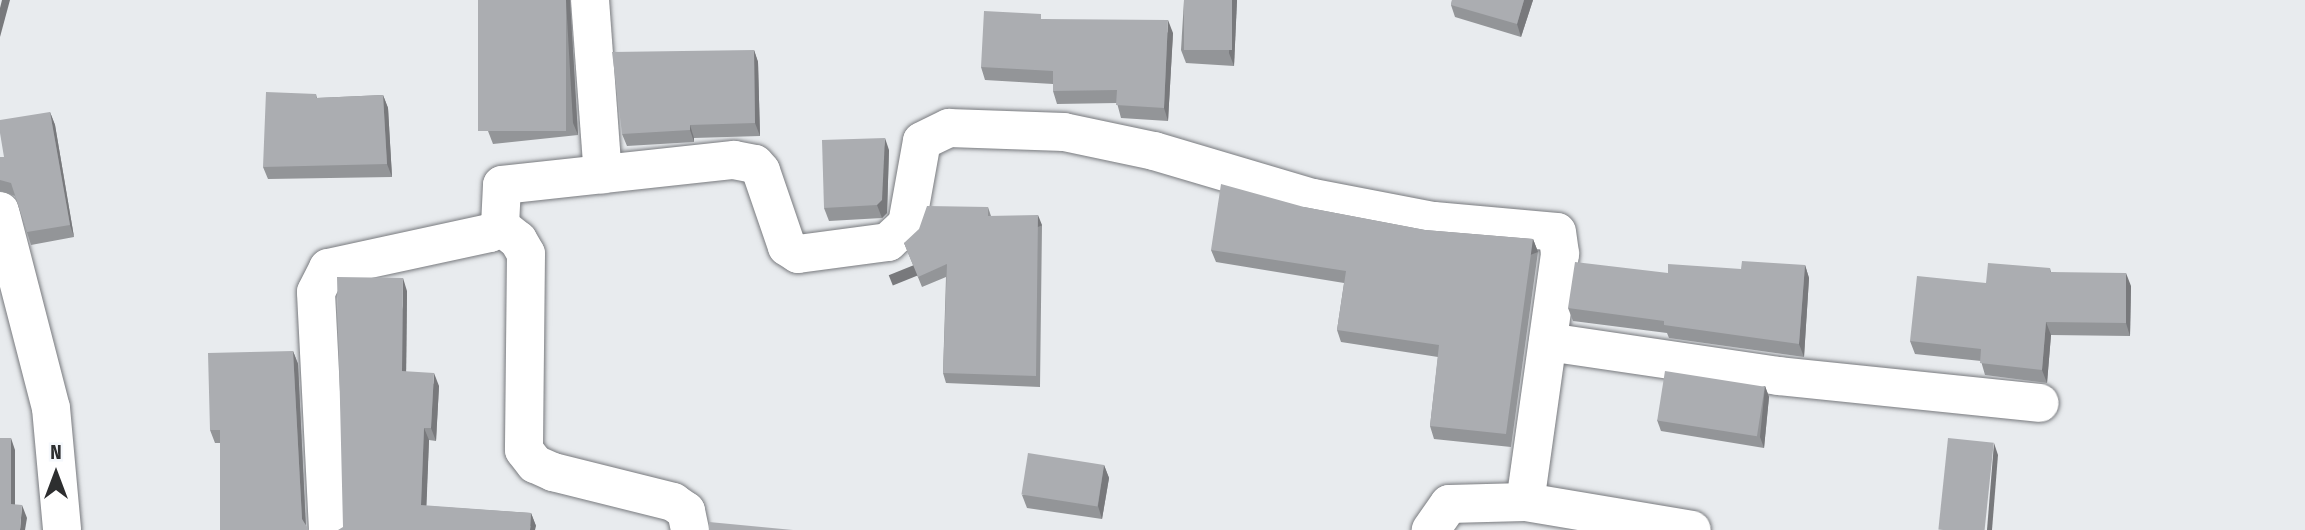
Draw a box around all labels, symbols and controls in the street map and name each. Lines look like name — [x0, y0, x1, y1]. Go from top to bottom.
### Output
north arrow — [21, 439, 91, 509]
text: N — [50, 441, 62, 464]

